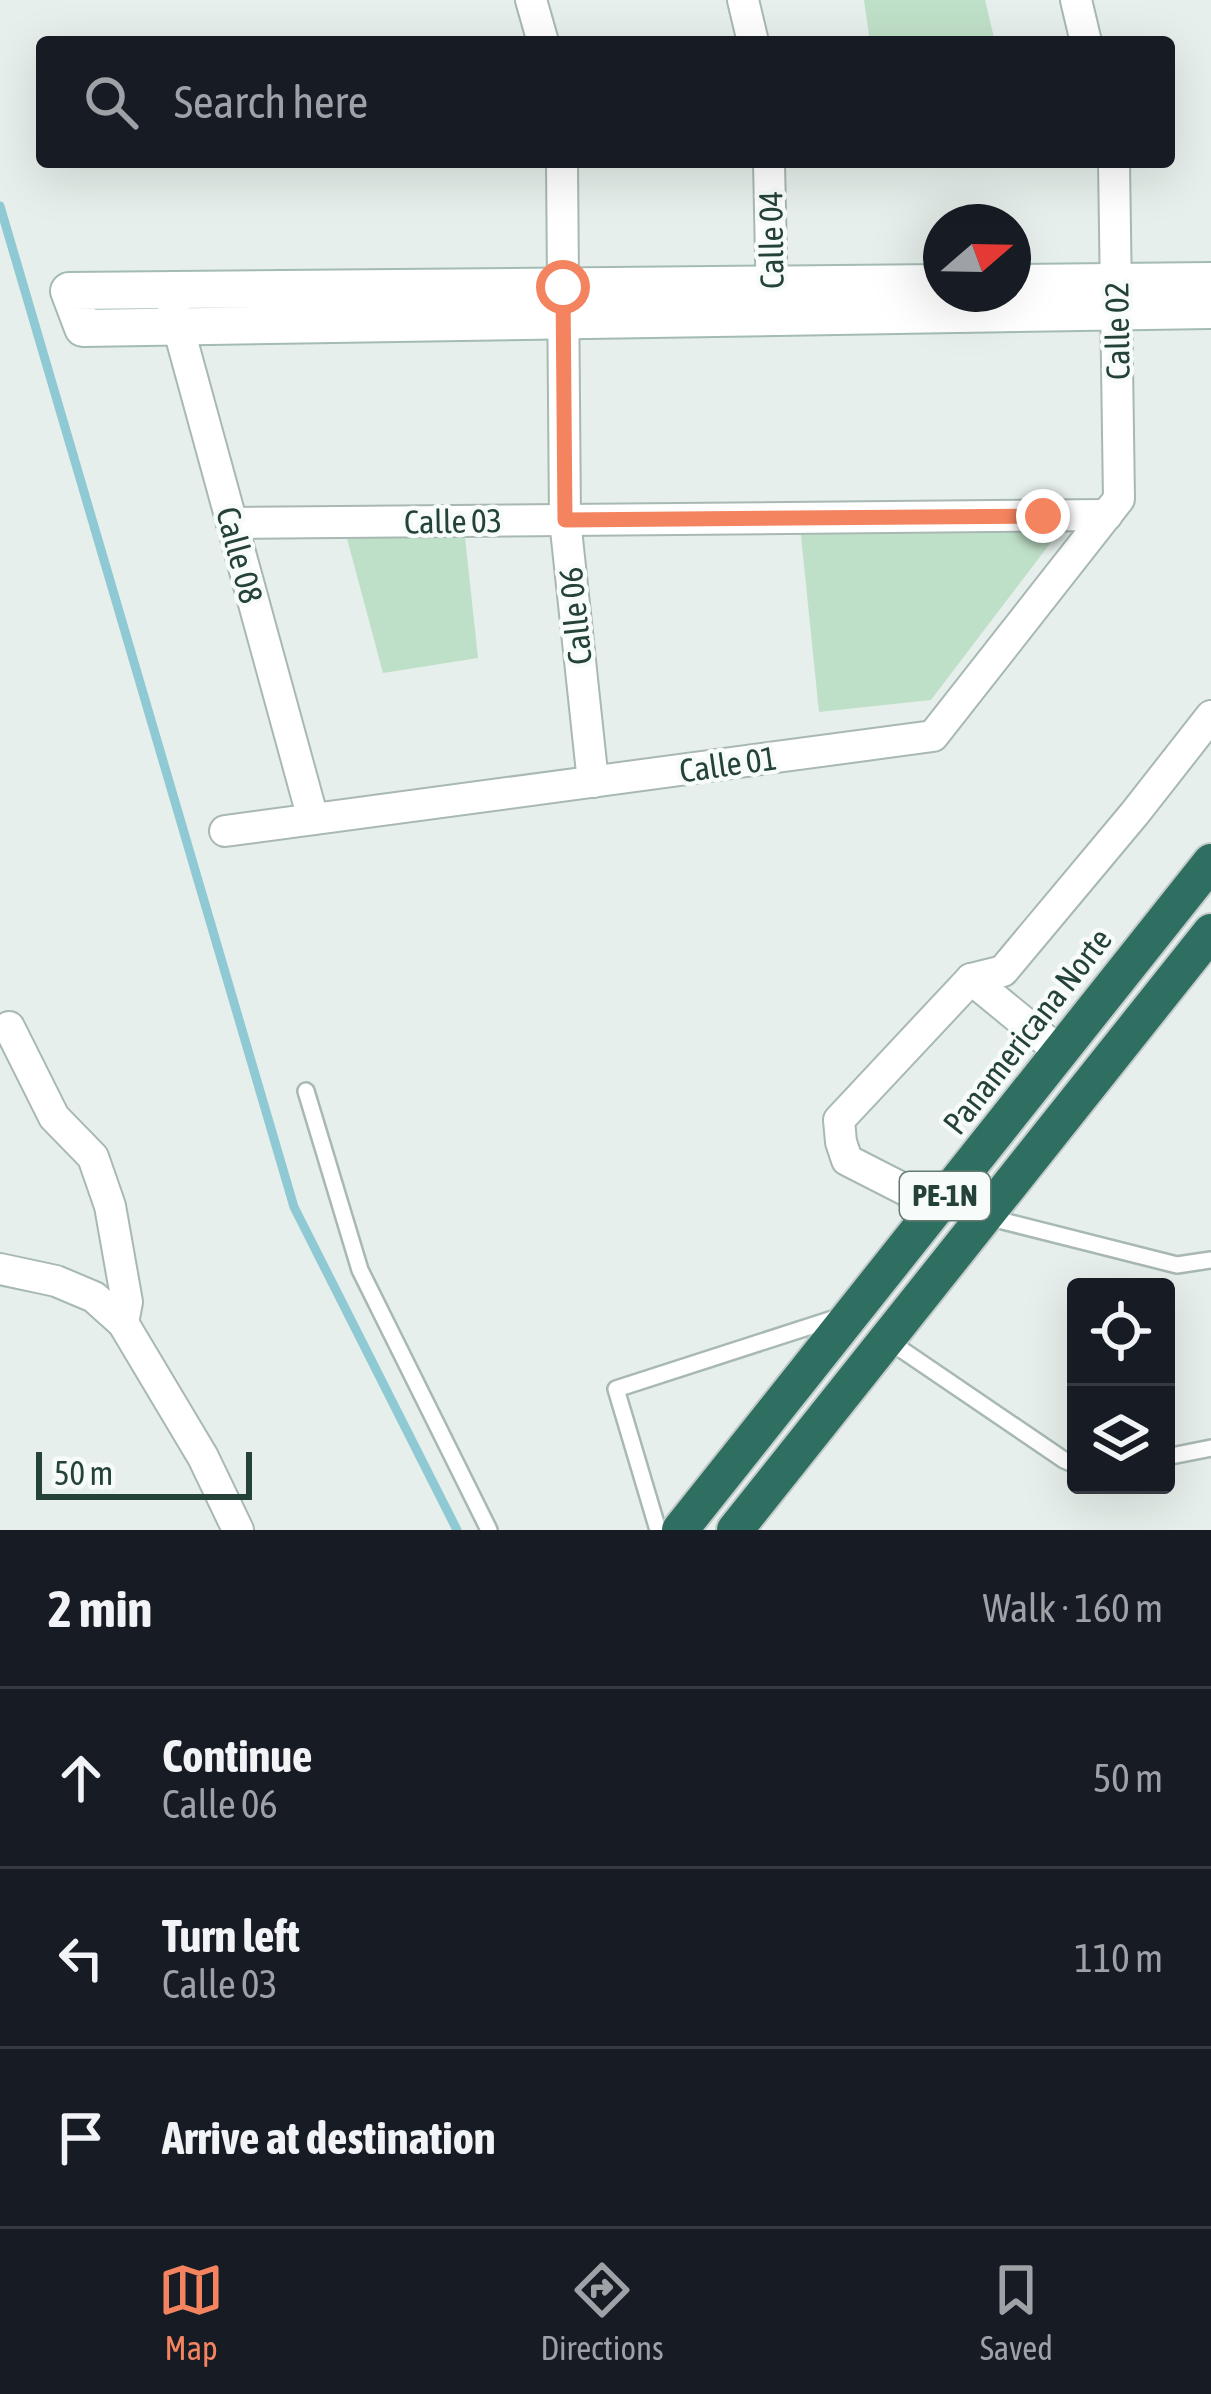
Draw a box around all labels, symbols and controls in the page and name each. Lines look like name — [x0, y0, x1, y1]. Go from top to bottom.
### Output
search box — [36, 36, 1175, 168]
icon: search — [78, 69, 144, 135]
text: Search here — [174, 76, 368, 128]
street label: Calle 04 — [751, 191, 791, 289]
north arrow — [923, 204, 1031, 312]
route start — [536, 260, 590, 314]
street label: Calle 02 — [1097, 282, 1137, 380]
route end — [1016, 489, 1070, 543]
street label: Calle 03 — [404, 501, 502, 541]
street label: Calle 08 — [209, 503, 271, 607]
street label: Calle 06 — [551, 565, 599, 667]
street label: Calle 01 — [677, 738, 779, 790]
street label: Panamericana Norte — [935, 921, 1119, 1141]
road number: PE-1N — [900, 1172, 990, 1220]
map controls — [1067, 1278, 1175, 1494]
button: locate — [1067, 1278, 1175, 1386]
button: layers — [1067, 1386, 1175, 1494]
scale bar — [36, 1446, 252, 1499]
text: 50 m — [54, 1454, 113, 1492]
text: 2 min — [48, 1579, 152, 1638]
text: Walk · 160 m — [983, 1586, 1163, 1630]
text: Continue — [162, 1730, 313, 1782]
icon: ahead — [48, 1745, 114, 1811]
text: 50 m — [1093, 1756, 1163, 1800]
text: Calle 06 — [162, 1782, 278, 1826]
text: Turn left — [162, 1910, 300, 1962]
icon: left — [48, 1925, 114, 1991]
text: 110 m — [1075, 1936, 1163, 1980]
text: Calle 03 — [162, 1962, 278, 2006]
icon: arrive — [48, 2105, 114, 2171]
text: Arrive at destination — [162, 2112, 496, 2164]
tab: Map — [158, 2257, 224, 2367]
tab: Directions — [540, 2257, 664, 2367]
tab: Saved — [980, 2257, 1053, 2367]

